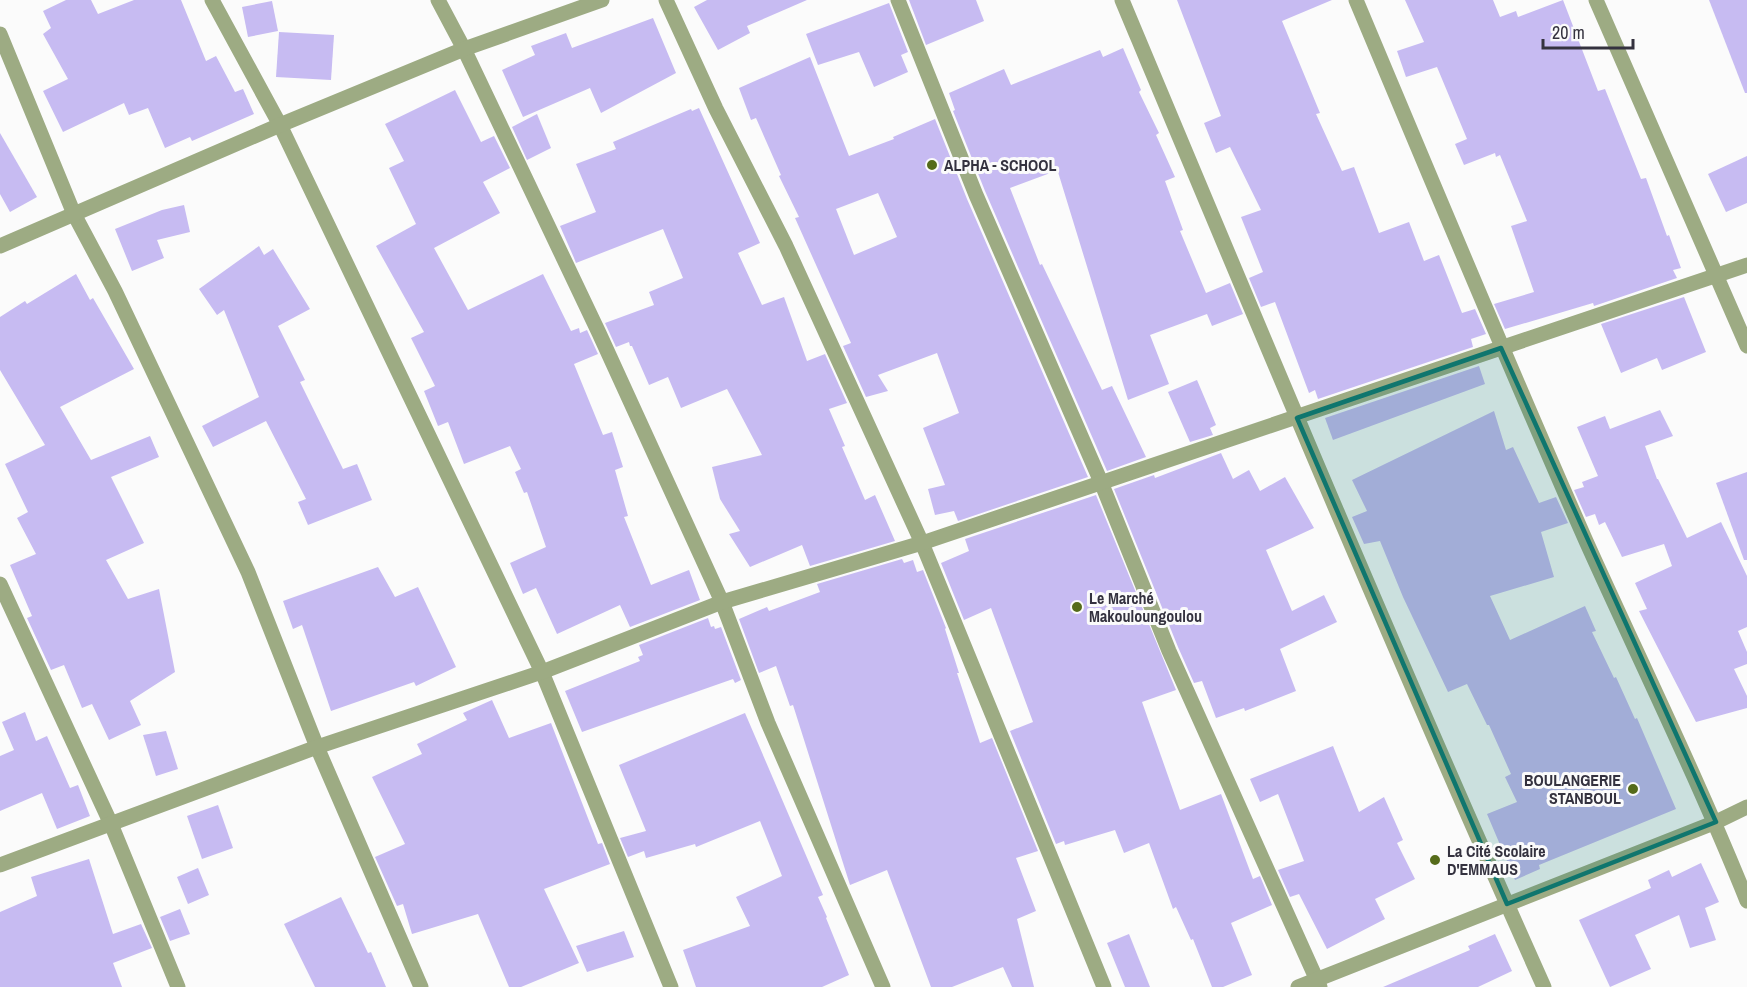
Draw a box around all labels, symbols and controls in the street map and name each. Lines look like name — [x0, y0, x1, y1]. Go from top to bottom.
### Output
scale bar — [1543, 12, 1633, 50]
text: 20 m — [1552, 20, 1585, 45]
place label: ALPHA - SCHOOL — [944, 154, 1057, 176]
marker: ALPHA - SCHOOL — [925, 158, 939, 172]
place label: Le Marché Makouloungoulou — [1089, 587, 1202, 627]
marker: Le Marché Makouloungoulou — [1070, 600, 1084, 614]
place label: BOULANGERIE STANBOUL — [1524, 769, 1621, 809]
marker: BOULANGERIE STANBOUL — [1626, 782, 1640, 796]
place label: La Cité Scolaire D'EMMAUS — [1447, 840, 1545, 880]
marker: La Cité Scolaire D'EMMAUS — [1428, 853, 1442, 867]

